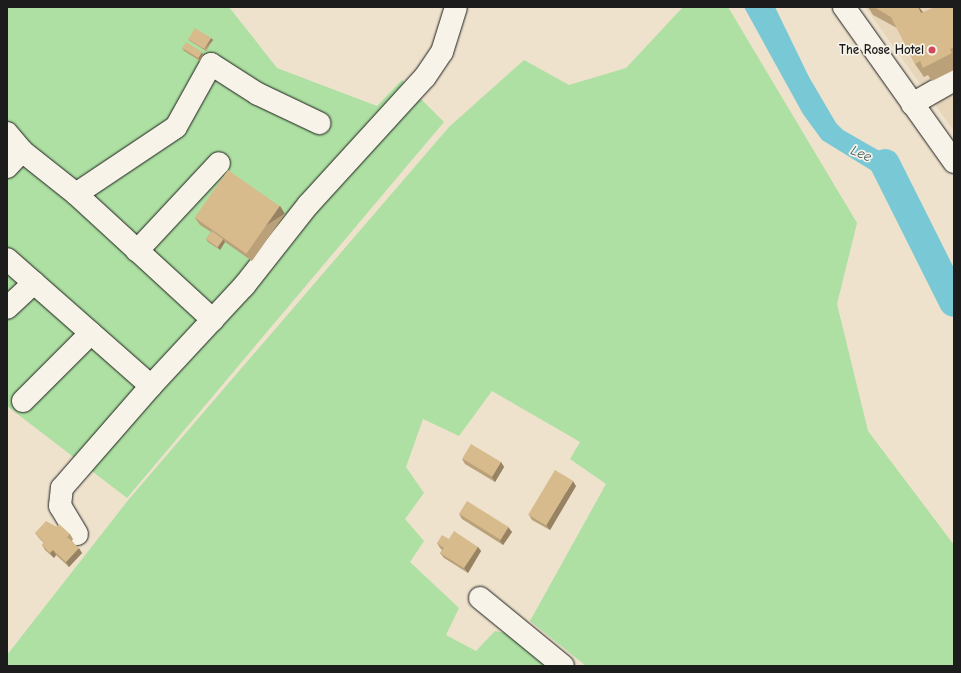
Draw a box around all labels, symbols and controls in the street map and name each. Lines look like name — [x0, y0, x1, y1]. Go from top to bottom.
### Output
place label: The Rose Hotel — [839, 42, 924, 58]
marker: The Rose Hotel — [927, 45, 937, 55]
water label: Lee — [848, 142, 874, 166]

